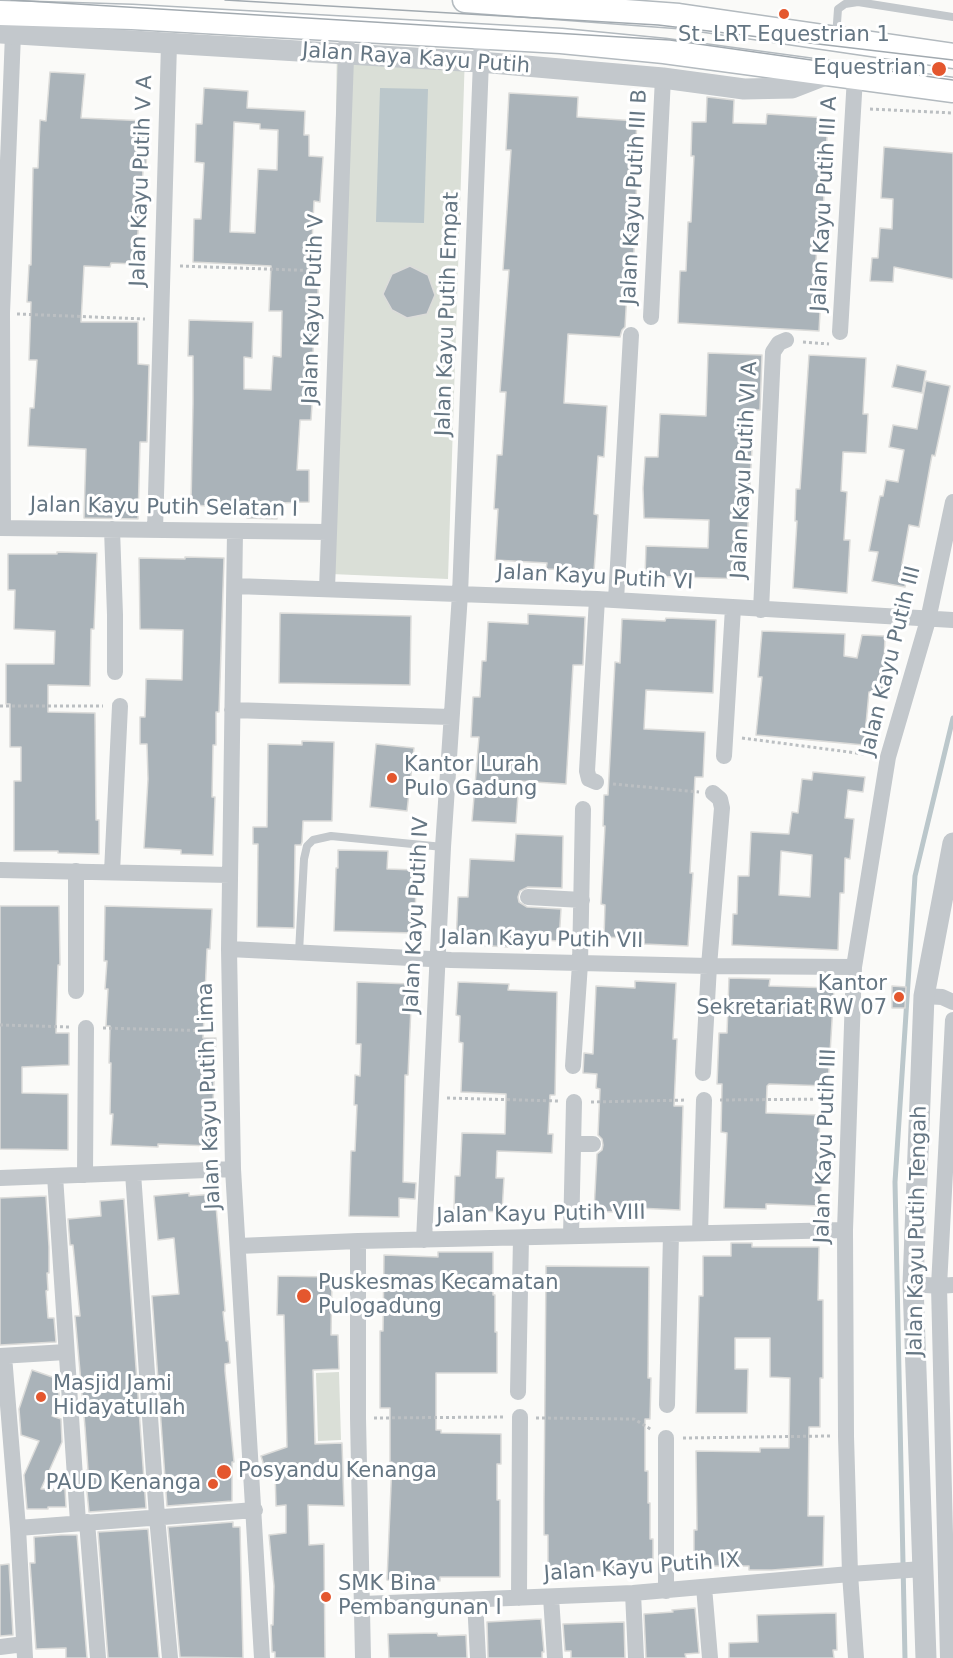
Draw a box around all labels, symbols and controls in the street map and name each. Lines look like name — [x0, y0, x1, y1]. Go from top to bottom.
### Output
marker: St. LRT Equestrian 1 — [777, 7, 791, 21]
place label: St. LRT Equestrian 1 — [678, 23, 890, 49]
street label: Jalan Raya Kayu Putih — [301, 38, 531, 80]
place label: Equestrian — [813, 56, 926, 82]
marker: Equestrian — [930, 60, 948, 78]
street label: Jalan Kayu Putih V A — [126, 75, 158, 287]
street label: Jalan Kayu Putih III B — [617, 89, 653, 305]
street label: Jalan Kayu Putih III A — [807, 96, 843, 312]
street label: Jalan Kayu Putih Empat — [431, 192, 465, 436]
street label: Jalan Kayu Putih V — [298, 213, 330, 405]
street label: Jalan Kayu Putih VI A — [727, 361, 763, 579]
street label: Jalan Kayu Putih Selatan I — [30, 493, 298, 523]
street label: Jalan Kayu Putih VI — [496, 560, 694, 596]
street label: Jalan Kayu Putih III — [855, 564, 927, 758]
place label: Kantor Lurah Pulo Gadung — [404, 753, 539, 803]
marker: Kantor Lurah Pulo Gadung — [385, 771, 399, 785]
street label: Jalan Kayu Putih IV — [399, 816, 435, 1014]
street label: Jalan Kayu Putih VII — [440, 926, 644, 954]
place label: Kantor Sekretariat RW 07 — [696, 972, 887, 1022]
street label: Jalan Kayu Putih Lima — [193, 982, 227, 1210]
marker: Kantor Sekretariat RW 07 — [892, 990, 906, 1004]
street label: Jalan Kayu Putih III — [810, 1048, 842, 1244]
street label: Jalan Kayu Putih Tengah — [903, 1105, 933, 1357]
street label: Jalan Kayu Putih VIII — [436, 1201, 646, 1229]
place label: Puskesmas Kecamatan Pulogadung — [318, 1271, 559, 1321]
marker: Puskesmas Kecamatan Pulogadung — [295, 1287, 313, 1305]
place label: Masjid Jami Hidayatullah — [53, 1372, 186, 1422]
marker: Masjid Jami Hidayatullah — [34, 1390, 48, 1404]
place label: Posyandu Kenanga — [238, 1459, 437, 1485]
marker: Posyandu Kenanga — [215, 1463, 233, 1481]
place label: PAUD Kenanga — [46, 1471, 201, 1497]
marker: PAUD Kenanga — [206, 1477, 220, 1491]
street label: Jalan Kayu Putih IX — [543, 1549, 741, 1587]
place label: SMK Bina Pembangunan I — [338, 1572, 502, 1622]
marker: SMK Bina Pembangunan I — [319, 1590, 333, 1604]

